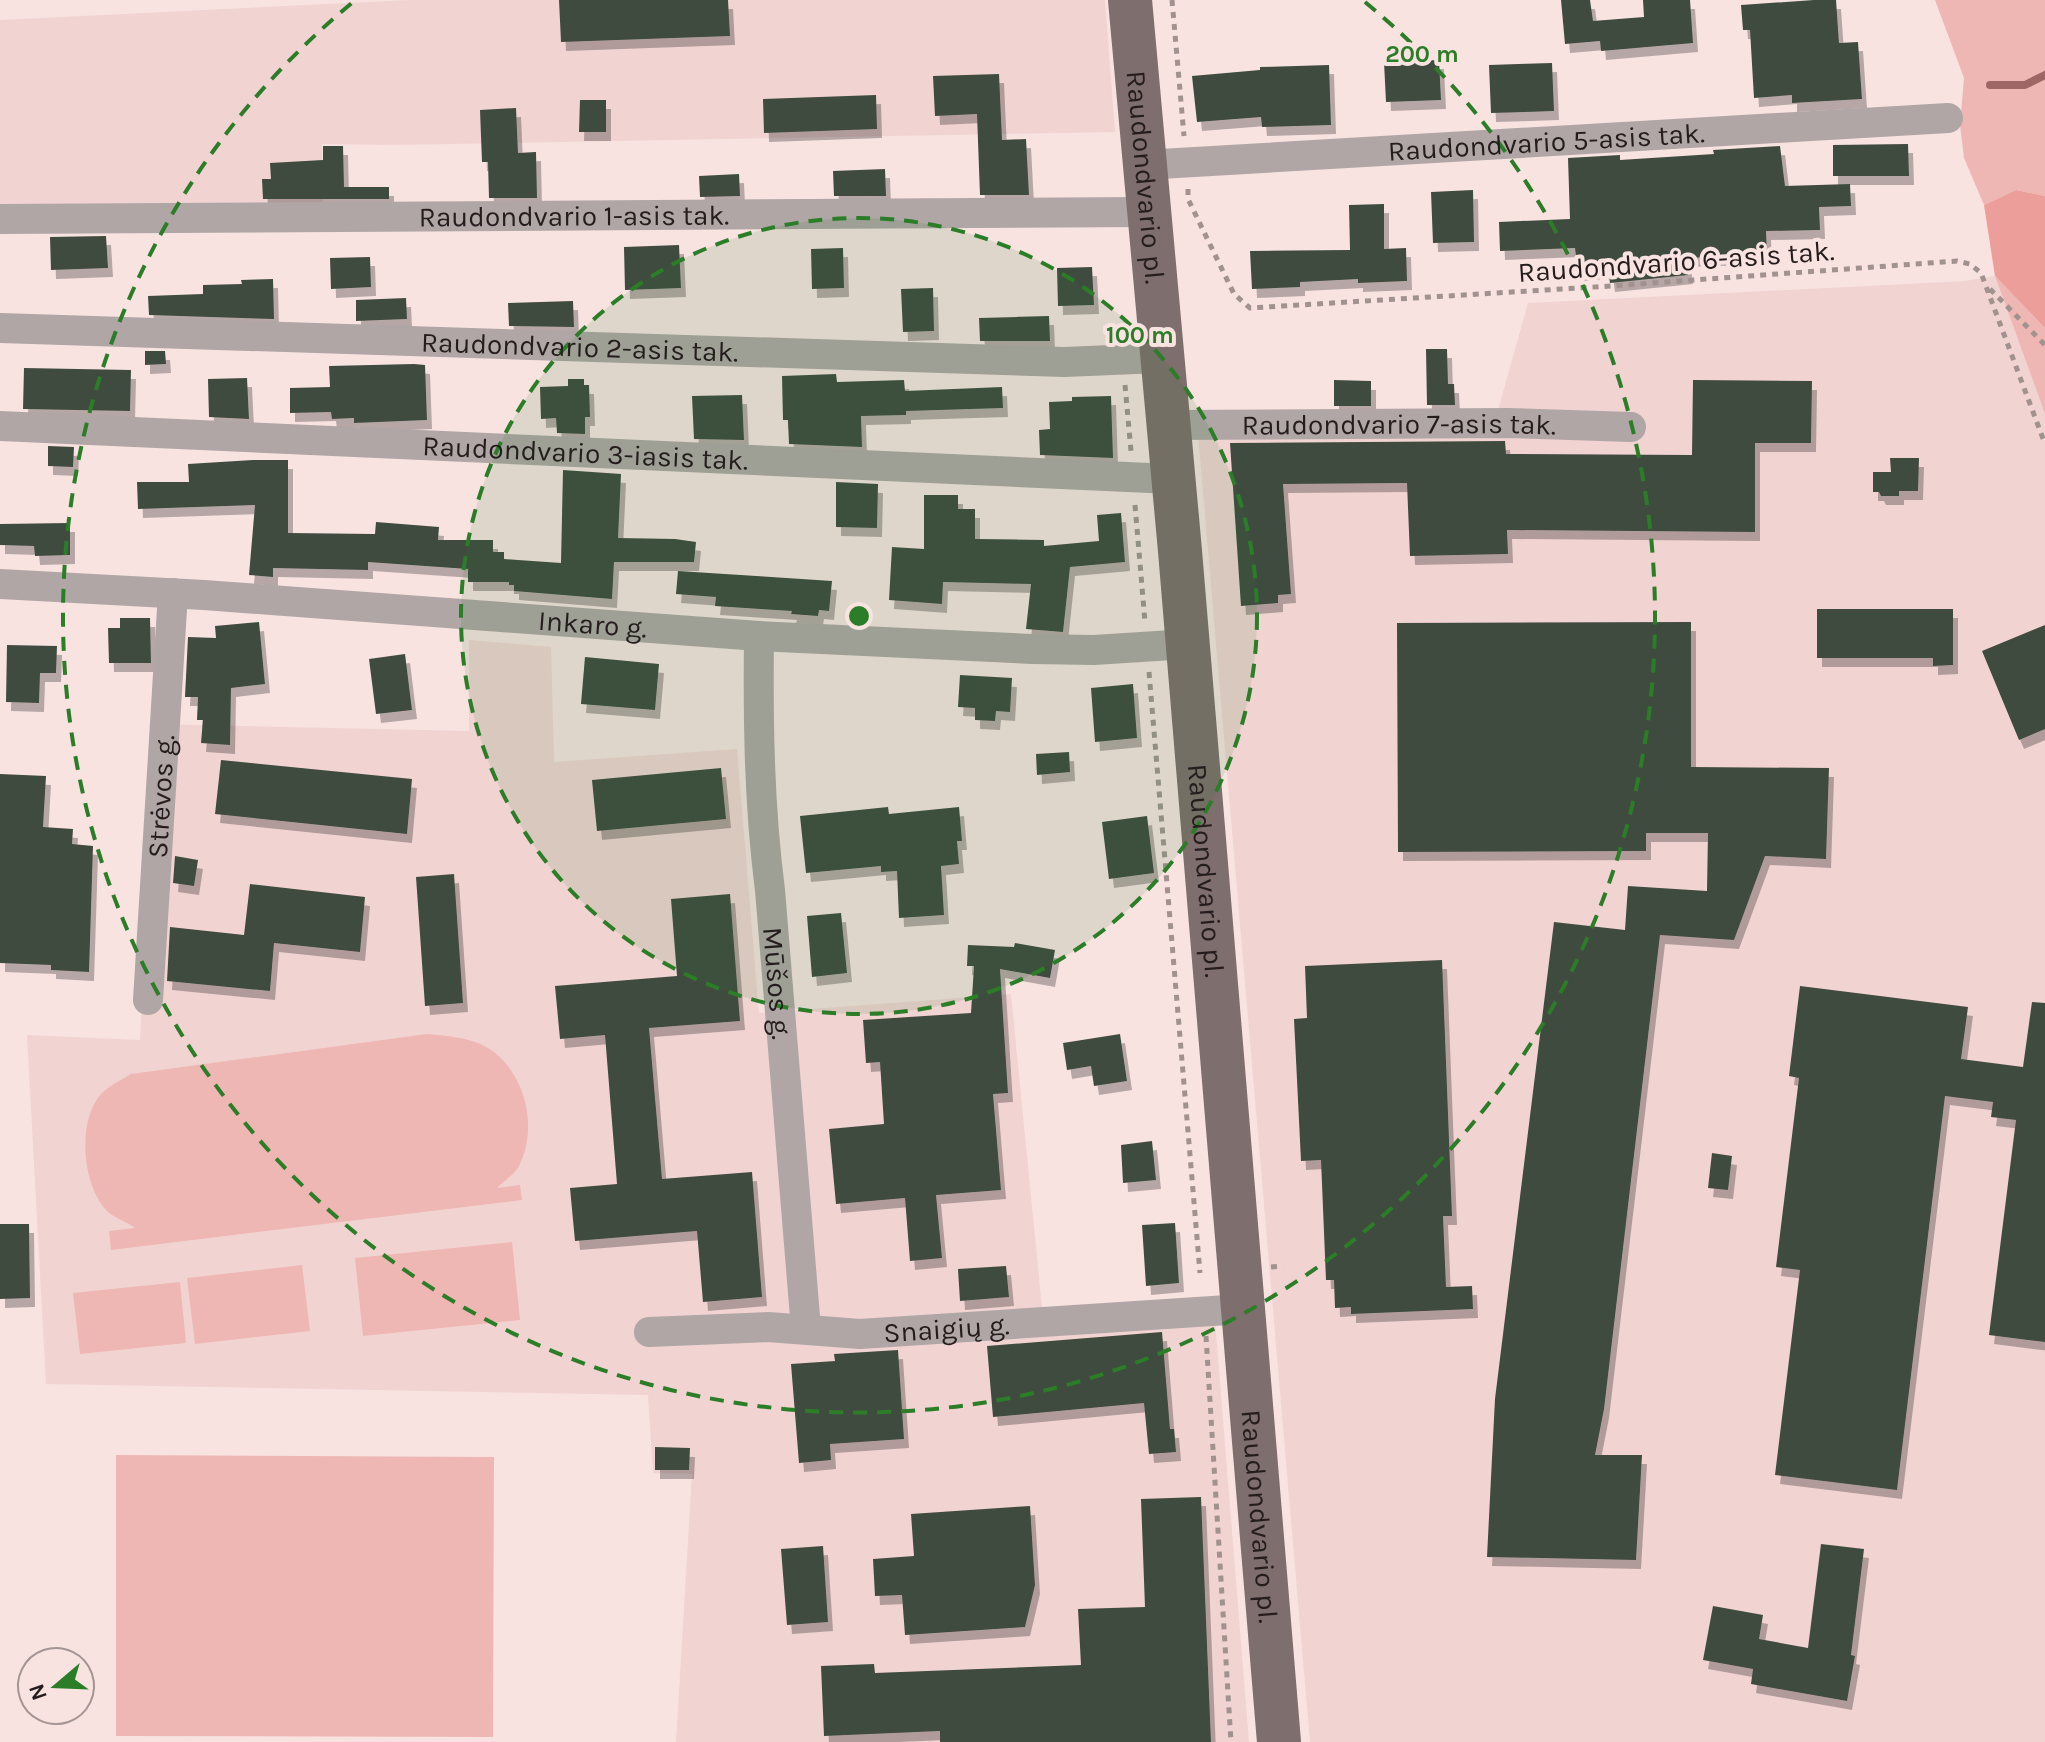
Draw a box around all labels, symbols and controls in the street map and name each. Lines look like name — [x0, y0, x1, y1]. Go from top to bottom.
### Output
text: 200 m — [1385, 40, 1459, 68]
street label: Raudondvario pl. — [1119, 69, 1172, 285]
street label: Raudondvario 5-asis tak. — [1387, 116, 1706, 168]
street label: Raudondvario 1-asis tak. — [419, 199, 729, 233]
street label: Raudondvario 6-asis tak. — [1517, 234, 1835, 289]
text: 100 m — [1106, 321, 1174, 349]
street label: Raudondvario 2-asis tak. — [420, 325, 739, 369]
street label: Raudondvario 7-asis tak. — [1242, 407, 1557, 442]
street label: Raudondvario 3-iasis tak. — [422, 429, 749, 477]
centre of rings — [845, 602, 873, 630]
street label: Inkaro g. — [537, 604, 648, 645]
street label: Strėvos g. — [141, 734, 181, 859]
street label: Raudondvario pl. — [1181, 763, 1231, 979]
street label: Mūšos g. — [756, 926, 798, 1041]
street label: Snaigių g. — [882, 1308, 1011, 1349]
street label: Raudondvario pl. — [1234, 1408, 1285, 1625]
north arrow — [16, 1646, 96, 1726]
text: N — [23, 1680, 53, 1704]

